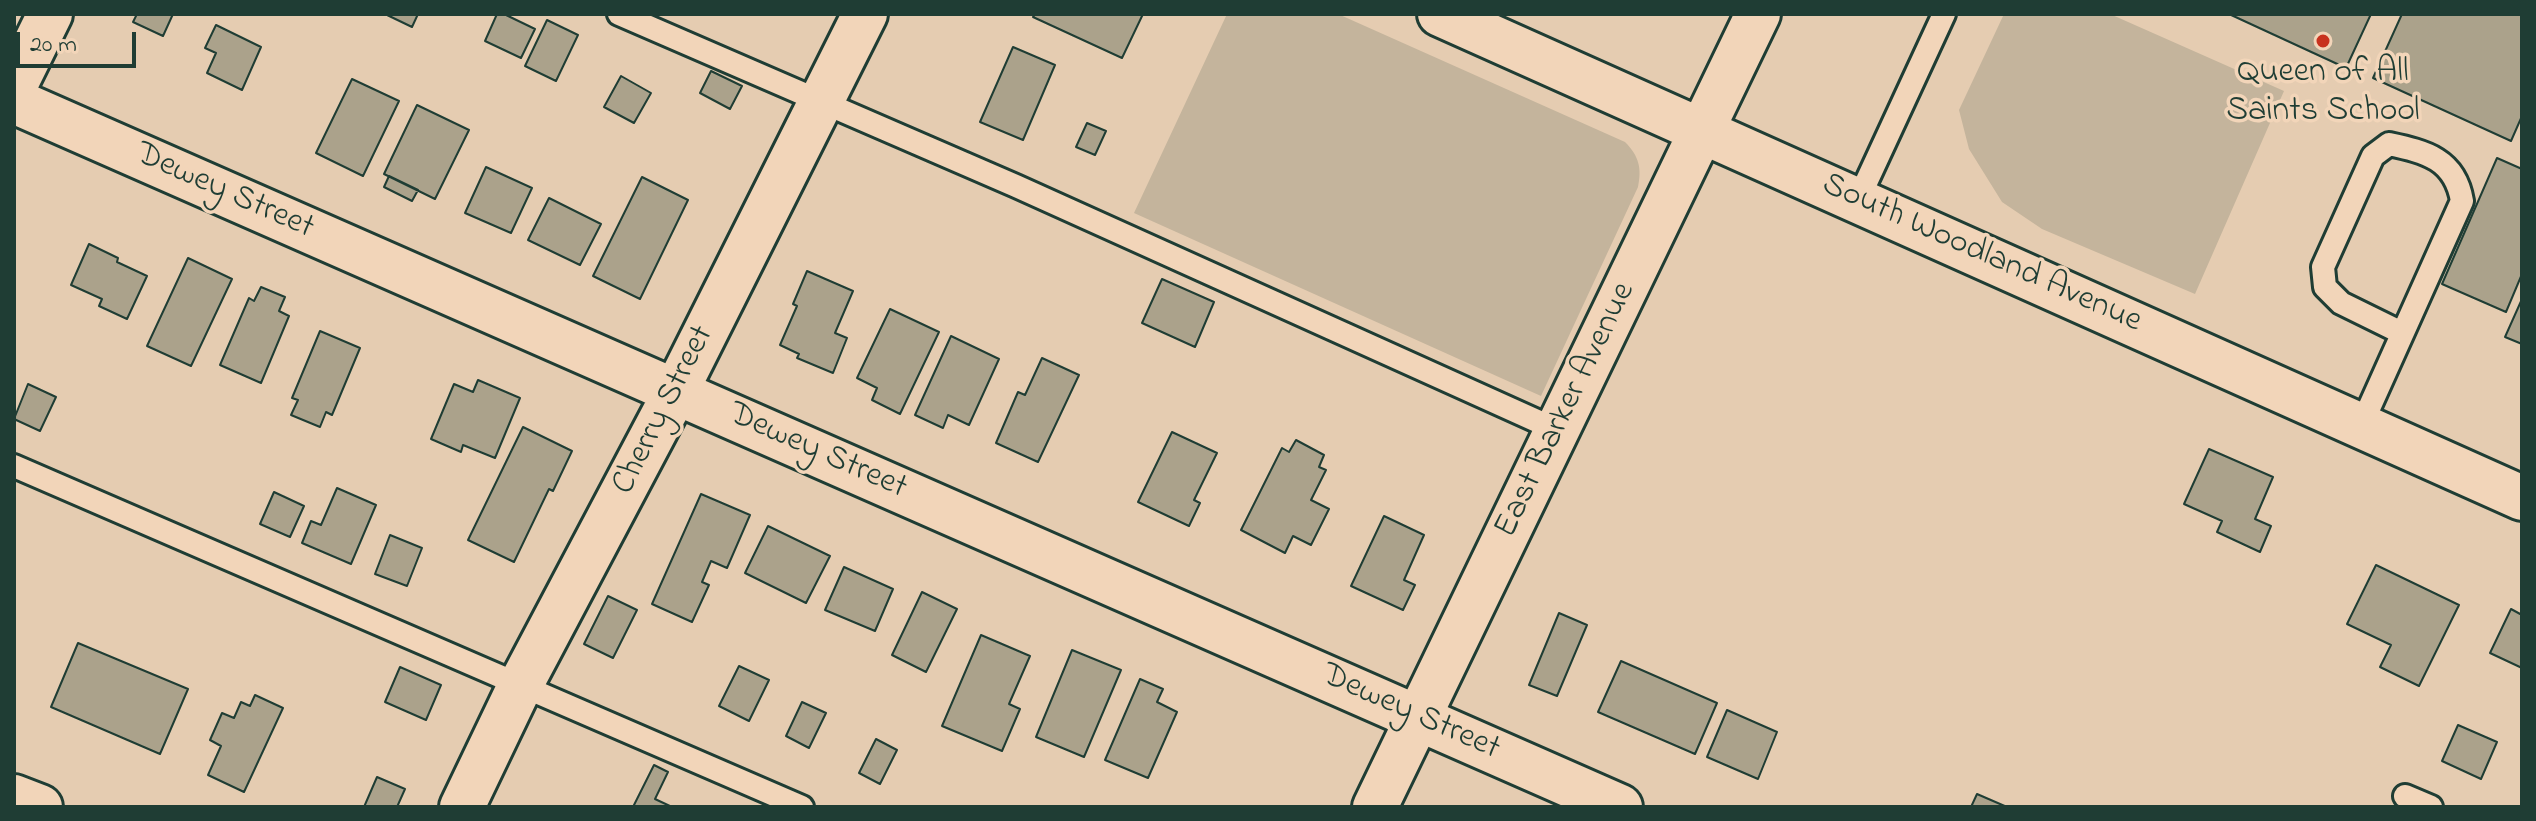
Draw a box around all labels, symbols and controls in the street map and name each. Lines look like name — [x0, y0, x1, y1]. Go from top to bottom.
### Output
scale bar — [20, 16, 140, 66]
text: 20 m — [30, 28, 77, 63]
marker: Queen of All Saints School — [2314, 32, 2332, 50]
place label: Queen of All Saints School — [2226, 54, 2420, 134]
street label: Dewey Street — [129, 136, 319, 250]
street label: South Woodland Avenue — [1815, 166, 2147, 344]
street label: East Barker Avenue — [1488, 277, 1646, 545]
street label: Cherry Street — [605, 320, 725, 502]
street label: Dewey Street — [722, 396, 912, 510]
street label: Dewey Street — [1315, 657, 1505, 771]

